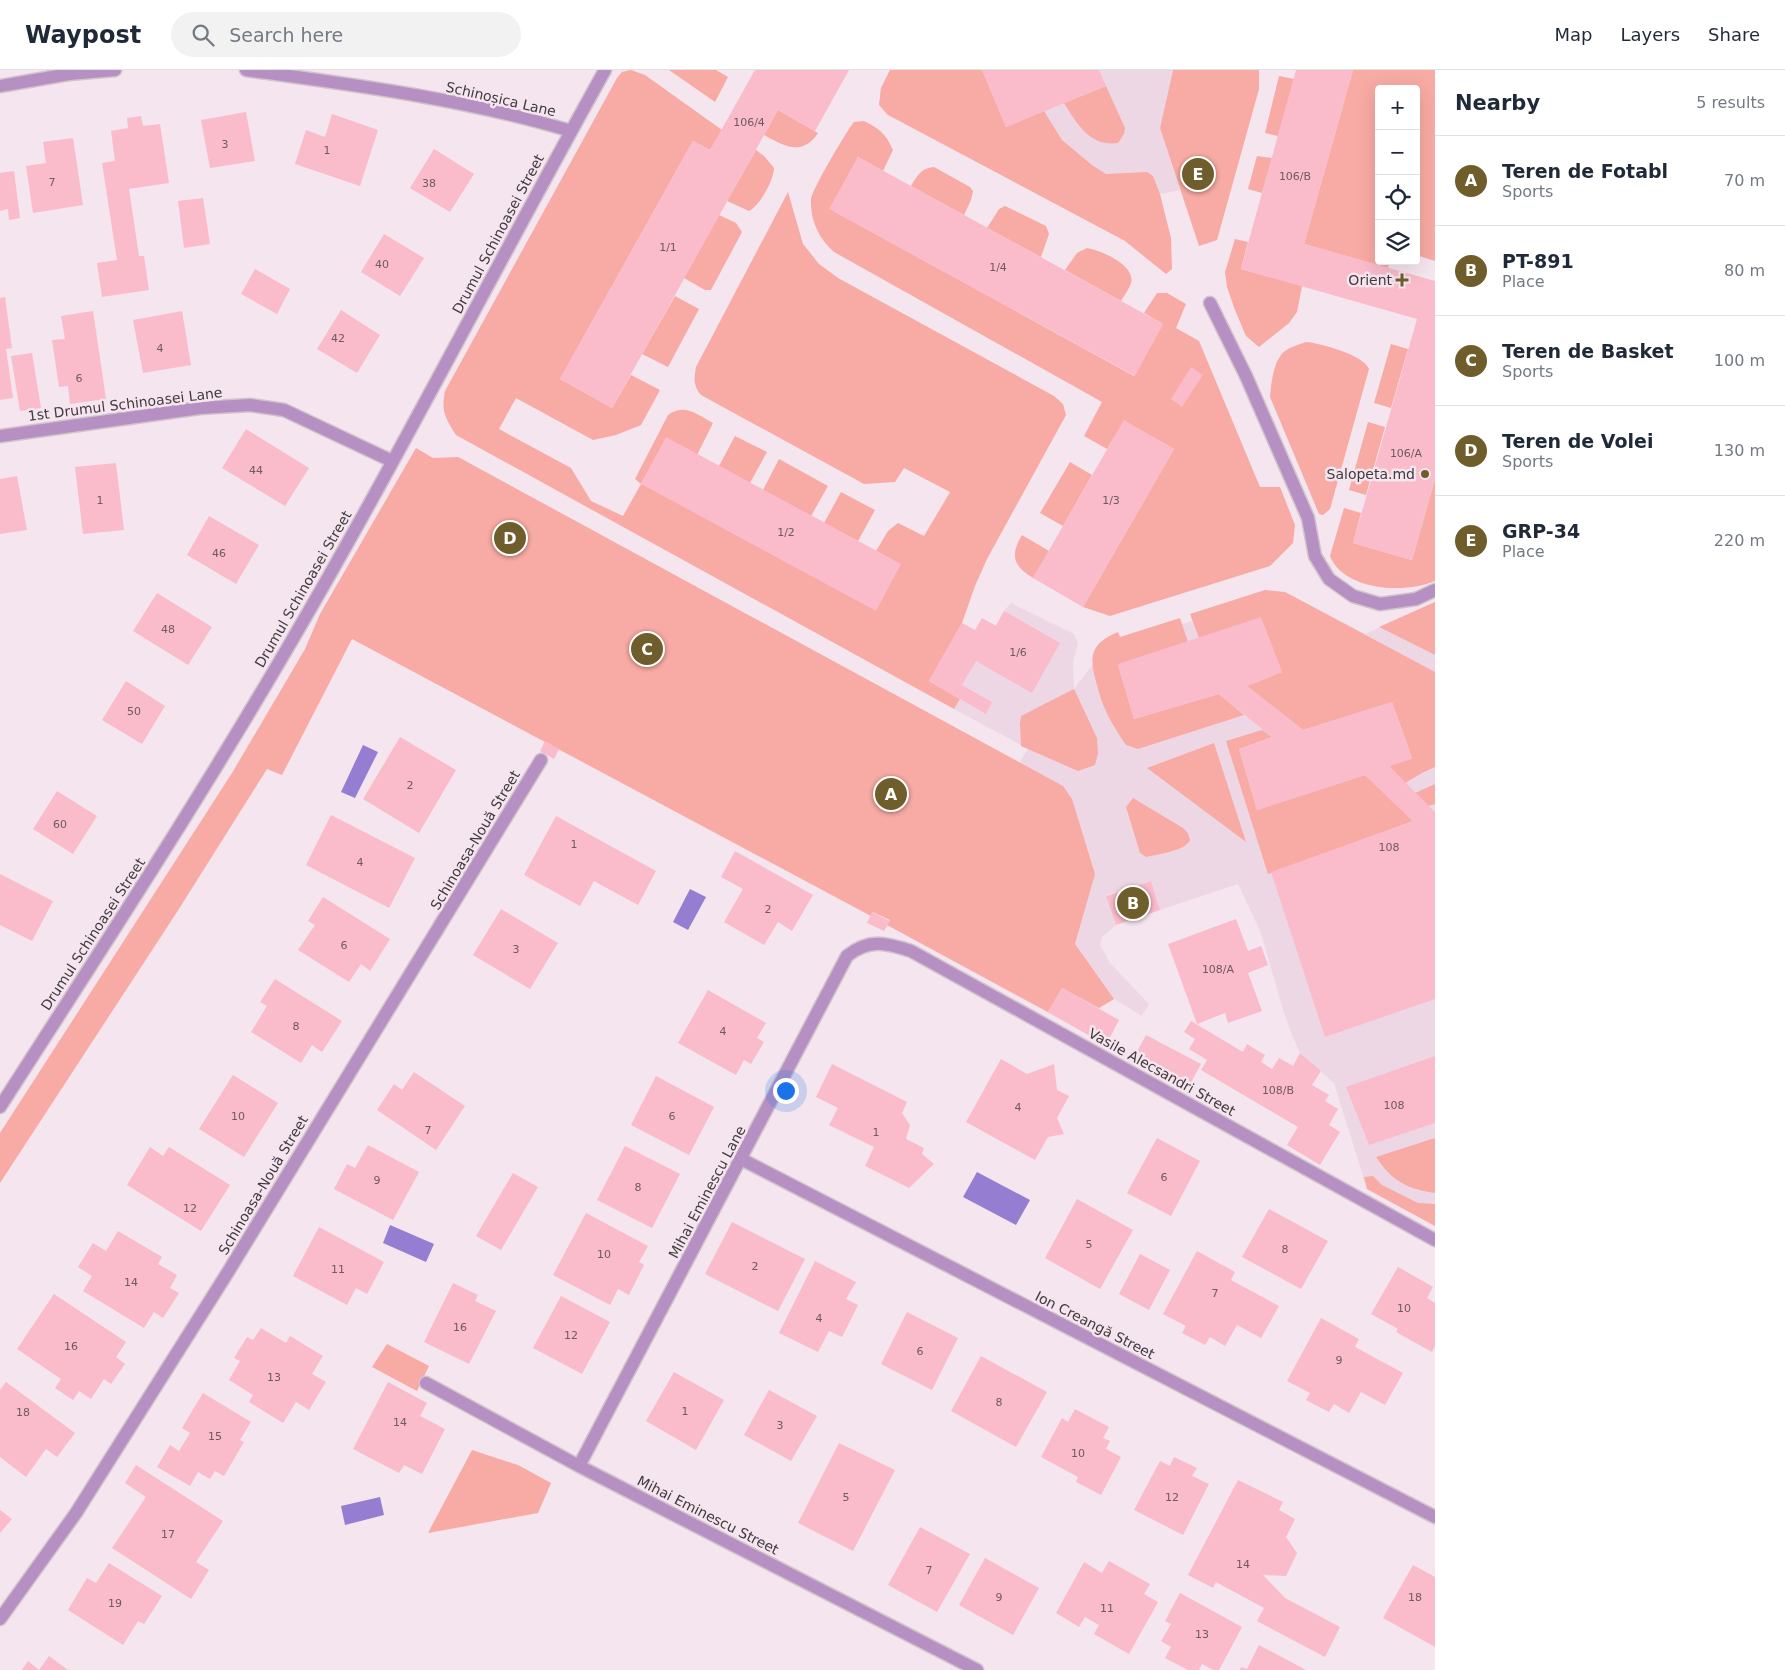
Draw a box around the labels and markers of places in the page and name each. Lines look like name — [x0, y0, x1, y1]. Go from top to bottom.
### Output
pin: E — [1182, 155, 1214, 193]
place label: Orient — [1348, 272, 1393, 288]
marker: Orient — [1396, 274, 1408, 286]
place label: Salopeta.md — [1327, 466, 1415, 482]
marker: Salopeta.md — [1419, 468, 1431, 480]
pin: D — [494, 519, 526, 557]
pin: C — [631, 630, 663, 668]
pin: A — [875, 775, 907, 813]
pin: B — [1117, 884, 1149, 922]

